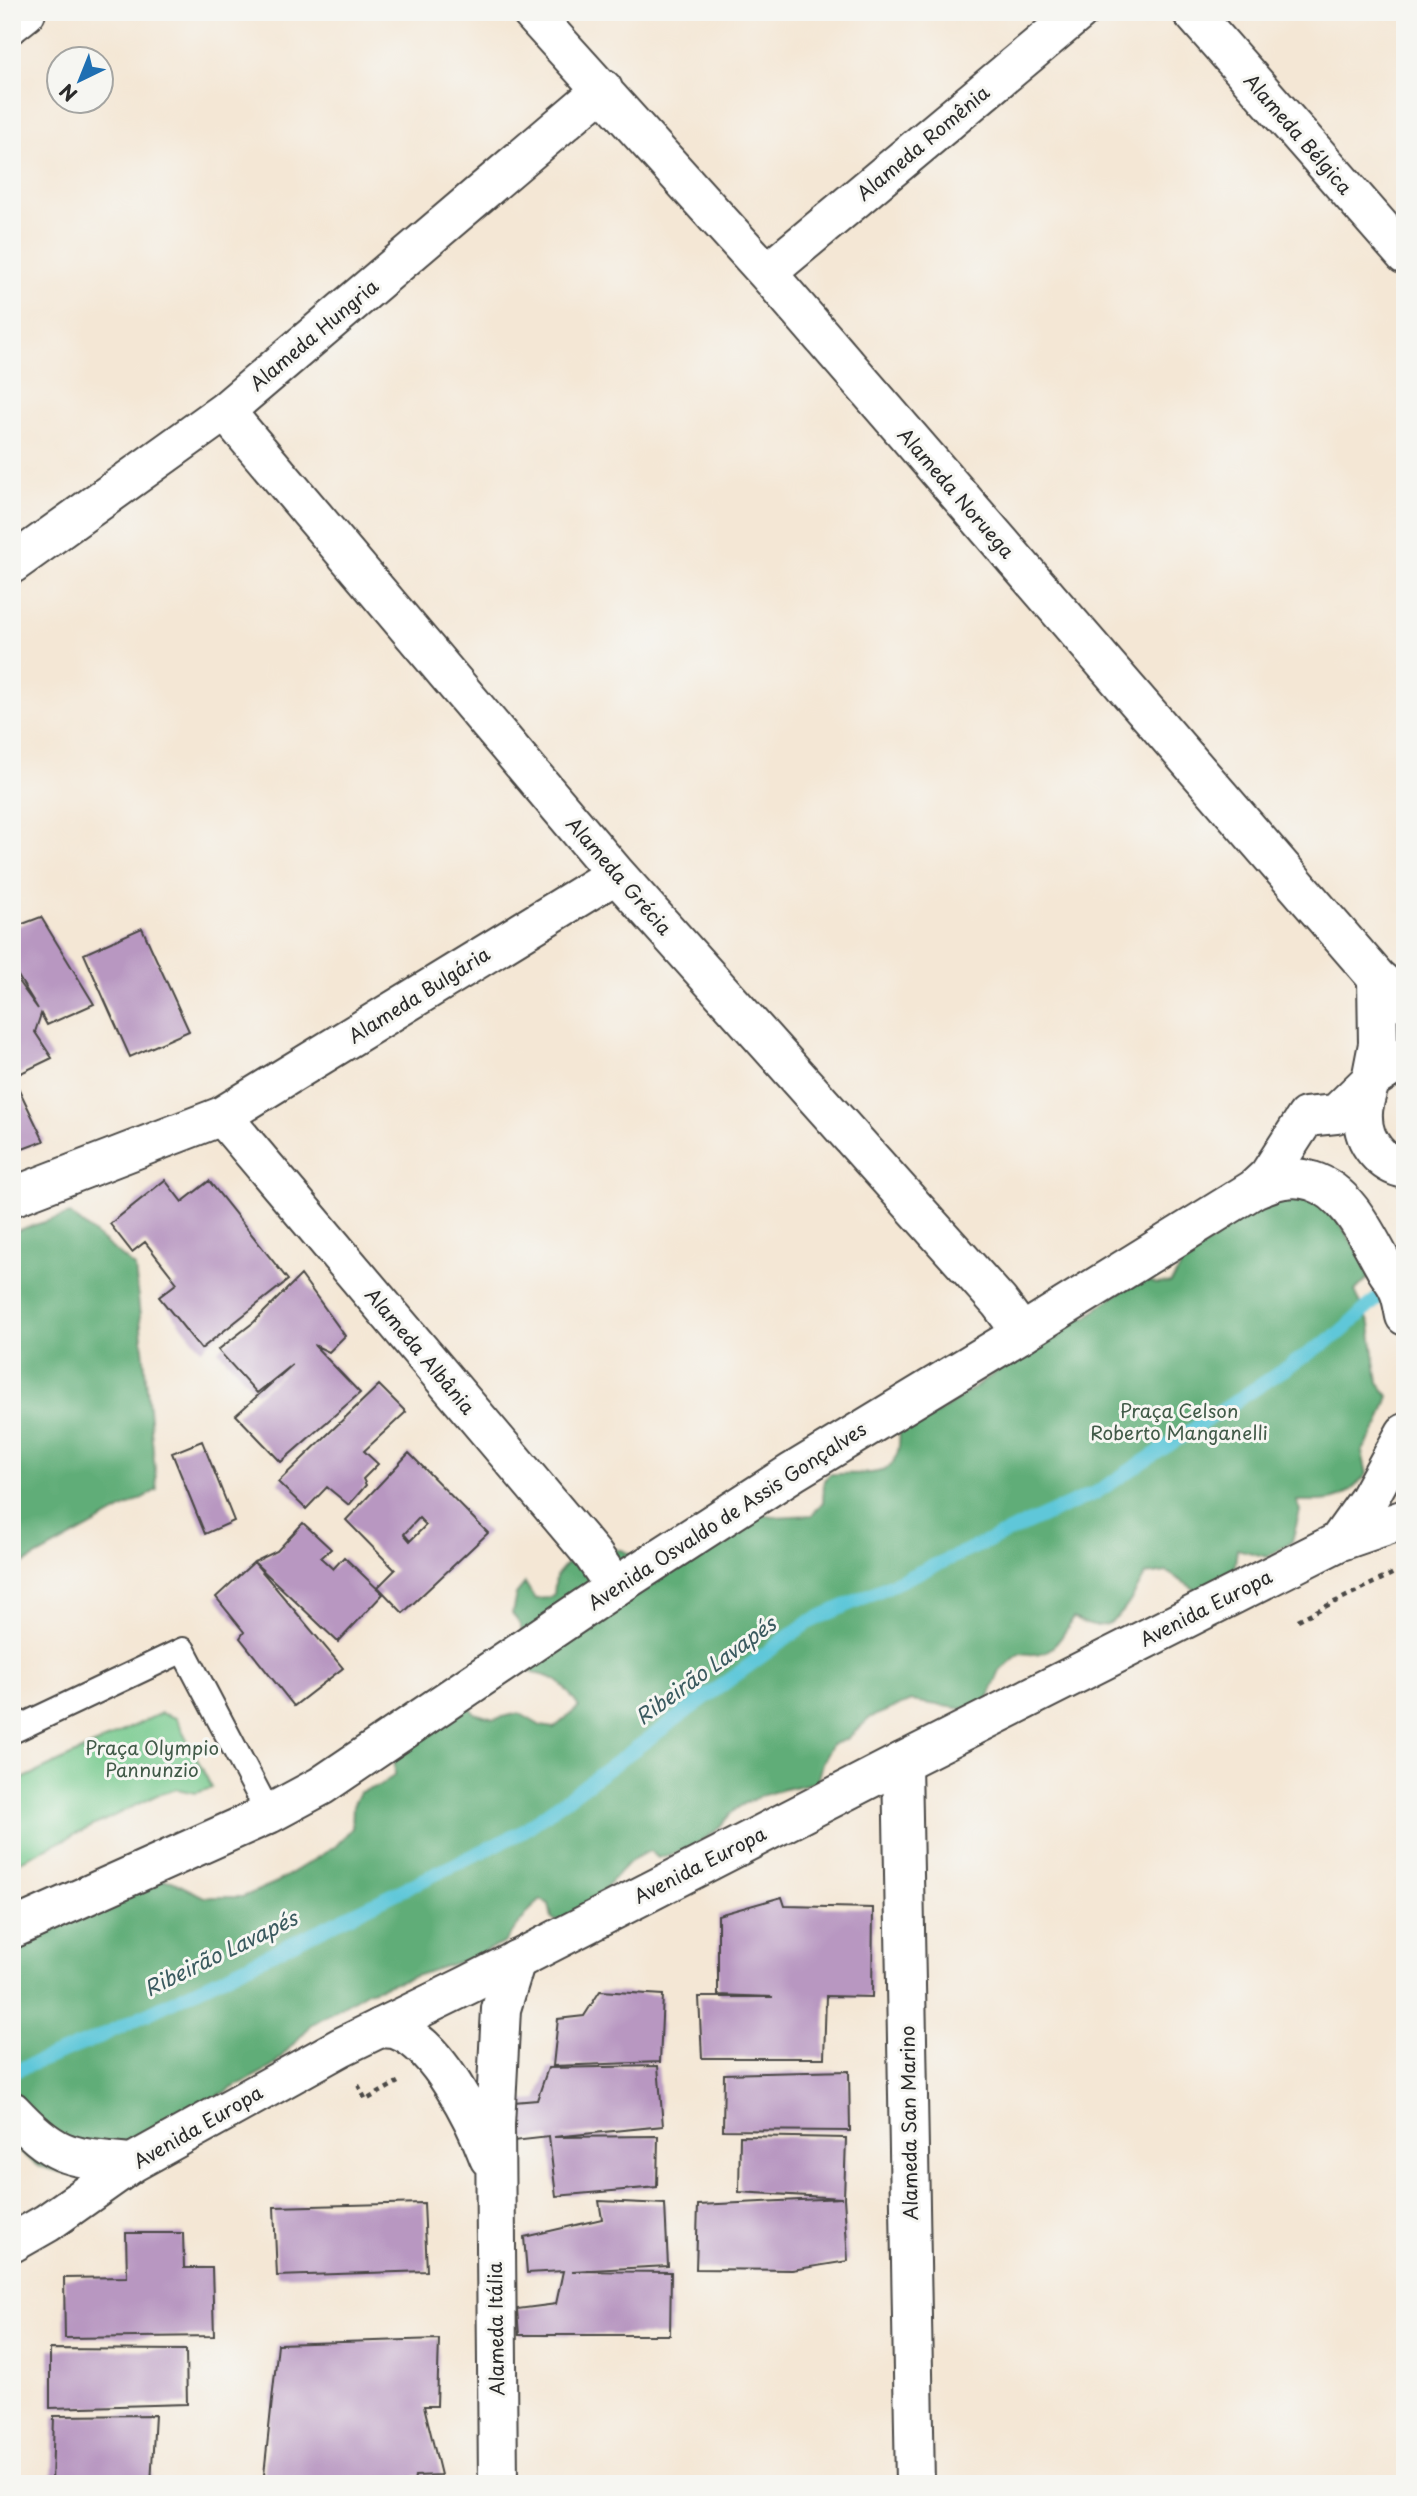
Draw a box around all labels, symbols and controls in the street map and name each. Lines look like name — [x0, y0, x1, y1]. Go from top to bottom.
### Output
north arrow — [46, 46, 116, 116]
street label: Alameda Bélgica — [1238, 67, 1359, 200]
text: N — [53, 78, 83, 109]
street label: Alameda Romênia — [850, 78, 995, 206]
street label: Alameda Hungria — [243, 271, 385, 397]
street label: Alameda Noruega — [892, 421, 1022, 564]
street label: Alameda Grécia — [560, 810, 679, 941]
street label: Alameda Bulgária — [342, 939, 495, 1049]
street label: Alameda Albânia — [359, 1281, 482, 1420]
park label: Praça Celson Roberto Manganelli — [1090, 1396, 1268, 1446]
street label: Avenida Osvaldo de Assis Gonçalves — [582, 1414, 871, 1616]
street label: Avenida Europa — [1135, 1562, 1277, 1653]
water label: Ribeirão Lavapés — [628, 1606, 784, 1731]
park label: Praça Olympio Pannunzio — [85, 1733, 219, 1783]
street label: Avenida Europa — [629, 1819, 771, 1910]
water label: Ribeirão Lavapés — [138, 1900, 304, 2003]
street label: Alameda San Marino — [892, 2025, 924, 2221]
street label: Avenida Europa — [128, 2078, 268, 2175]
street label: Alameda Itália — [480, 2261, 510, 2396]

